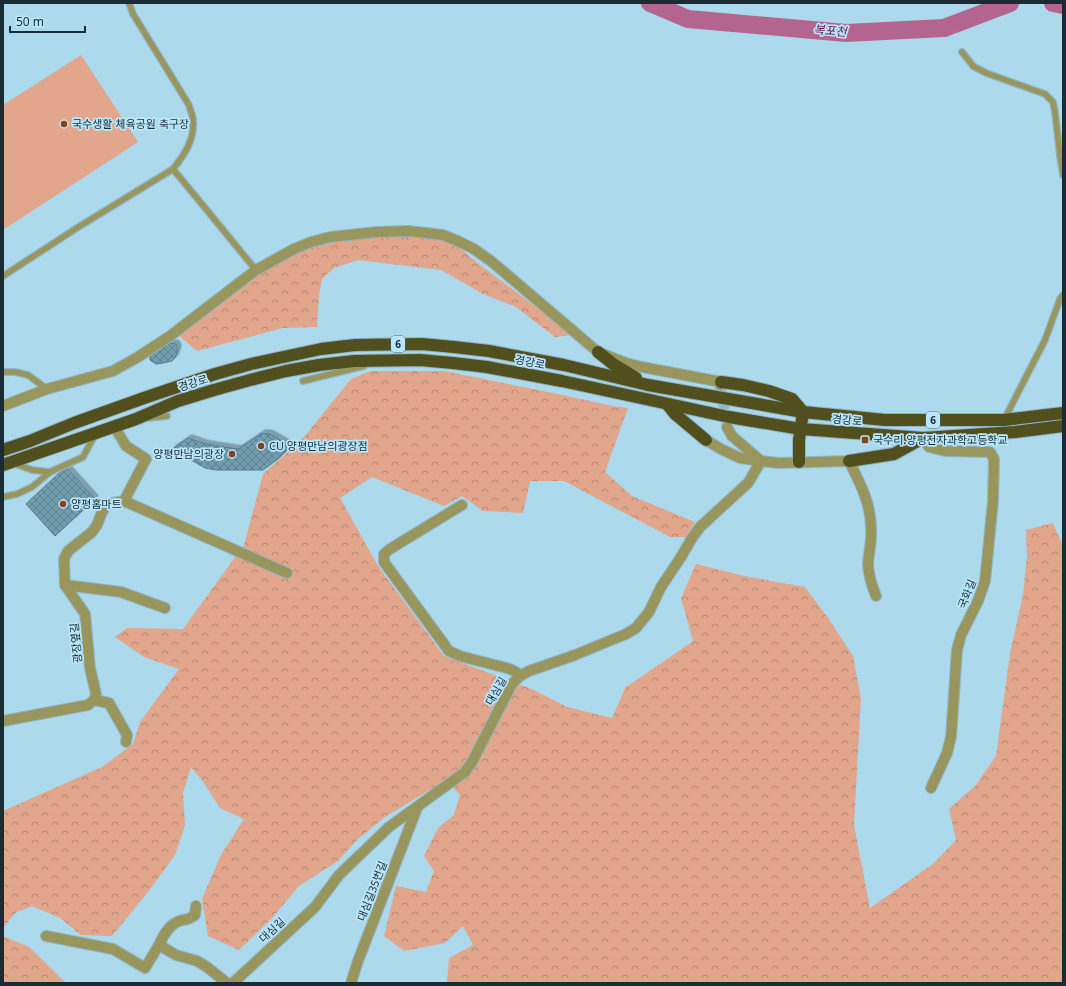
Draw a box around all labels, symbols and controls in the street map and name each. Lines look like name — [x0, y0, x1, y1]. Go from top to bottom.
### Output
scale bar — [10, 8, 85, 34]
text: 50 m — [16, 13, 44, 30]
water label: 복포천 — [813, 21, 849, 40]
place label: 국수생활 체육공원 축구장 — [72, 116, 189, 131]
marker: 국수생활 체육공원 축구장 — [59, 119, 69, 129]
road number: 6 — [391, 336, 405, 352]
street label: 경강로 — [514, 351, 546, 372]
street label: 경강로 — [176, 371, 210, 394]
street label: 경강로 — [831, 411, 863, 428]
road number: 6 — [926, 412, 940, 428]
place label: 국수리.양평전자과학고등학교 — [873, 432, 1008, 447]
marker: 국수리.양평전자과학고등학교 — [860, 435, 870, 445]
place label: CU 양평만남의광장점 — [269, 438, 368, 453]
marker: CU 양평만남의광장점 — [256, 441, 266, 451]
place label: 양평만남의광장 — [153, 446, 224, 461]
marker: 양평만남의광장 — [227, 449, 237, 459]
place label: 양평홈마트 — [71, 496, 122, 511]
marker: 양평홈마트 — [58, 499, 68, 509]
street label: 국화길 — [954, 577, 979, 611]
street label: 광장옆길 — [66, 622, 85, 664]
street label: 대심길 — [481, 674, 510, 708]
street label: 대심길35번길 — [353, 859, 390, 923]
street label: 대심길 — [255, 914, 288, 945]

